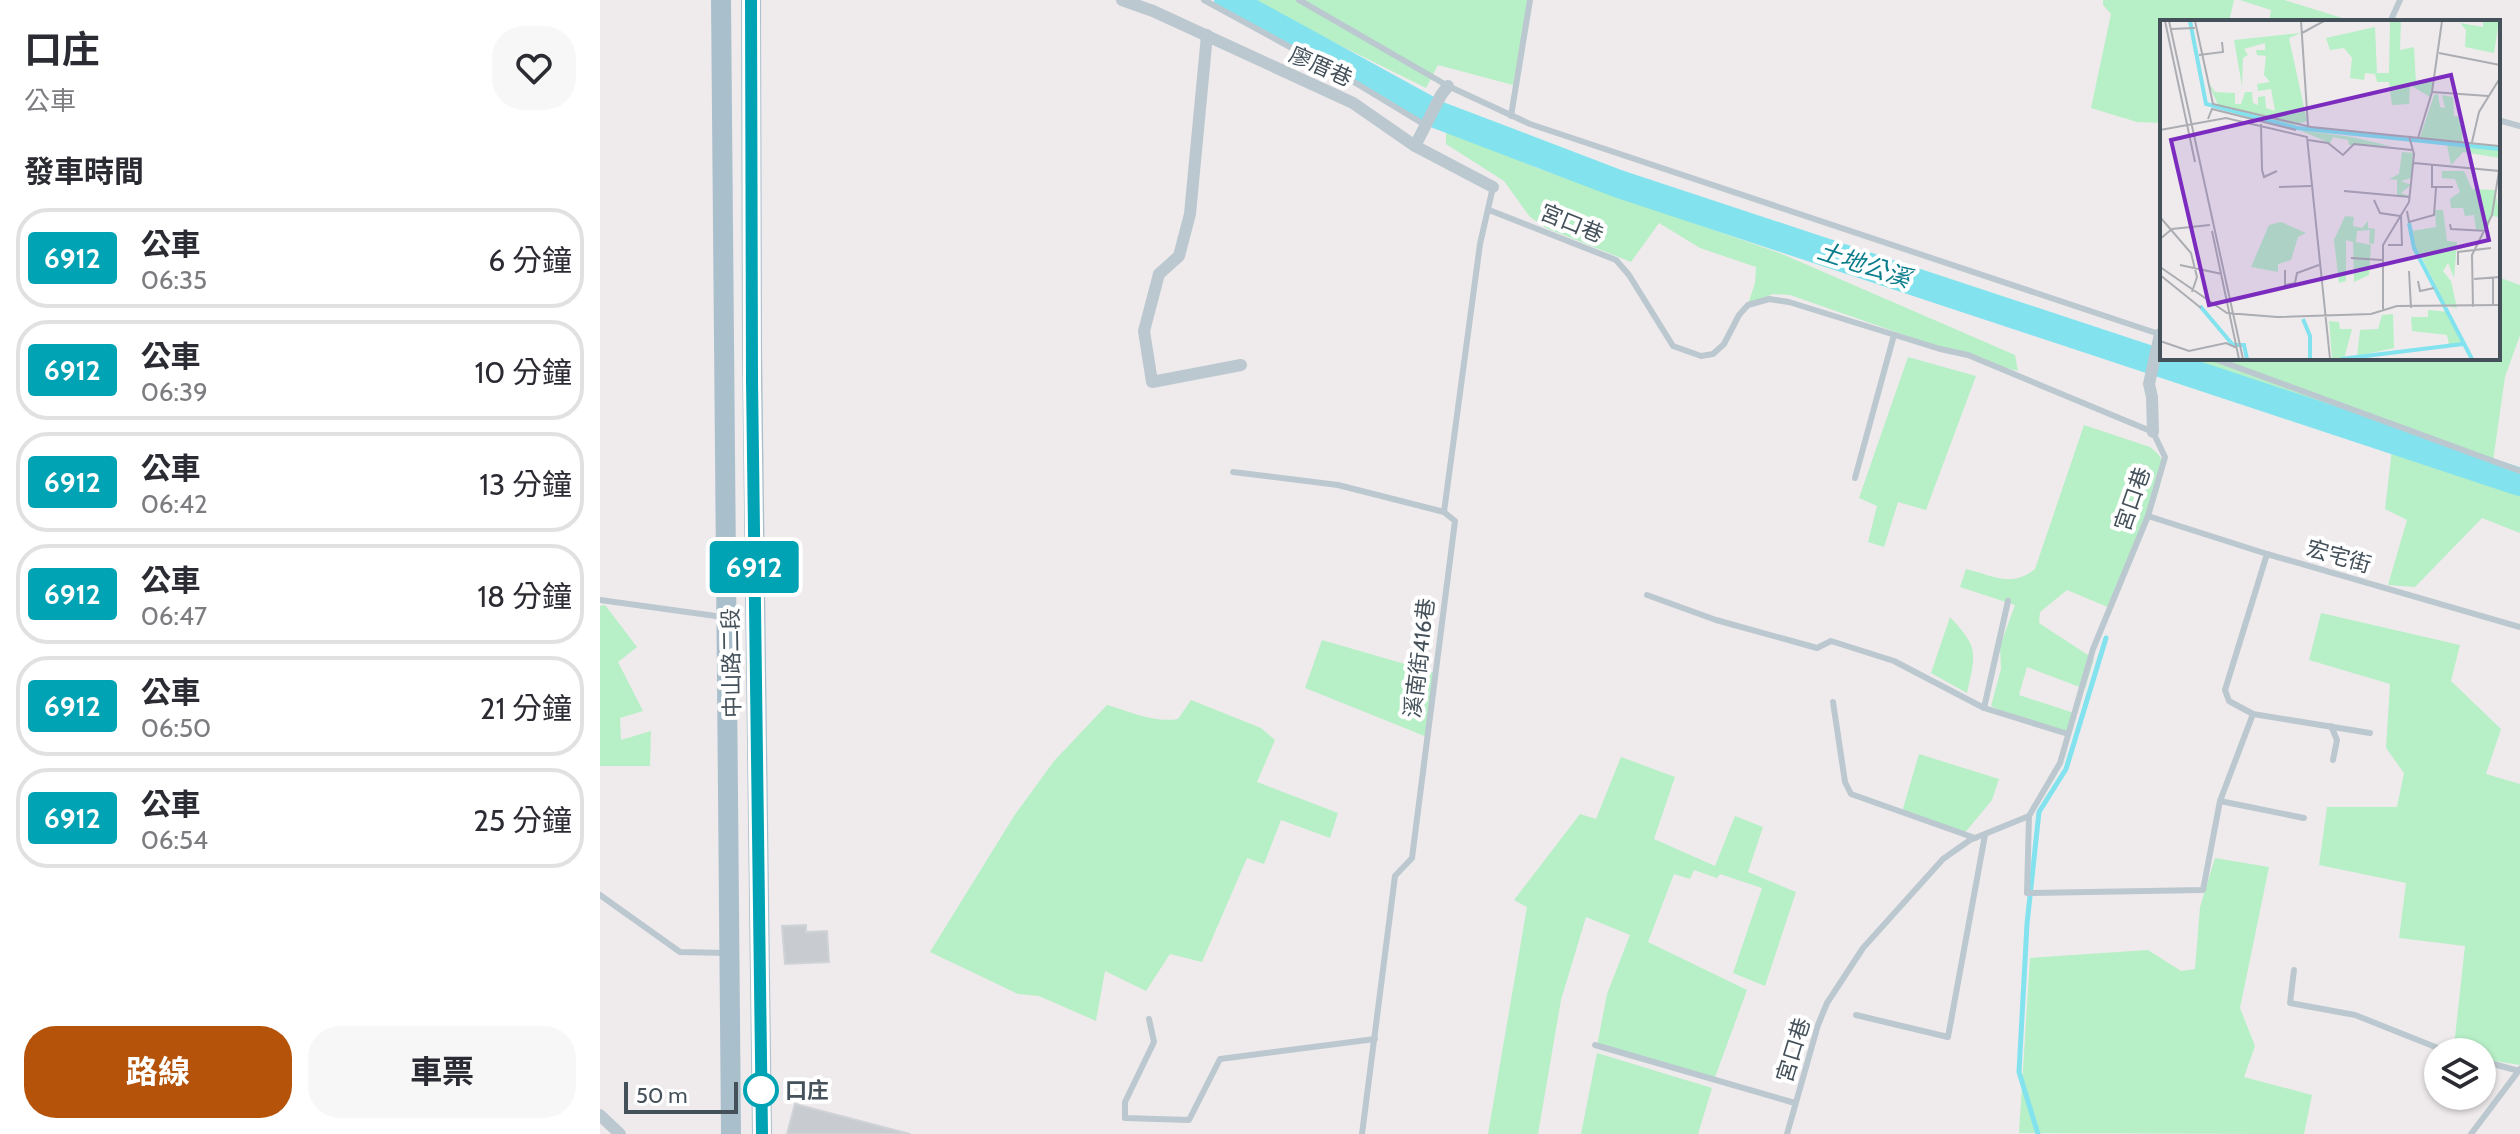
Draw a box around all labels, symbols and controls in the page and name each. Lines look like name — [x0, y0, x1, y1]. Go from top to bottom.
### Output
inset map — [2160, 20, 2500, 360]
text: 口庄 — [24, 26, 100, 73]
button: heart — [492, 26, 576, 110]
street label: 廖厝巷 — [1285, 41, 1356, 92]
text: 公車 — [24, 85, 76, 117]
text: 發車時間 — [24, 153, 144, 190]
street label: 宮口巷 — [1536, 199, 1607, 248]
text: 公車 — [141, 226, 201, 263]
water label: 土地公溪 — [1814, 236, 1917, 294]
text: 6912 — [44, 241, 101, 275]
text: 6 分鐘 — [488, 242, 572, 279]
text: 06:35 — [141, 264, 207, 296]
text: 公車 — [141, 338, 201, 375]
text: 6912 — [44, 353, 101, 387]
text: 10 分鐘 — [475, 354, 572, 391]
text: 06:39 — [141, 376, 208, 408]
text: 公車 — [141, 450, 201, 487]
street label: 宮口巷 — [2109, 464, 2156, 535]
text: 6912 — [44, 465, 101, 499]
text: 13 分鐘 — [479, 466, 572, 503]
text: 06:42 — [141, 488, 208, 520]
street label: 宏宅街 — [2303, 534, 2374, 579]
line badge: 6912 — [698, 541, 810, 593]
text: 6912 — [726, 550, 782, 584]
text: 公車 — [141, 562, 201, 599]
text: 6912 — [44, 577, 101, 611]
text: 18 分鐘 — [477, 578, 572, 615]
street label: 溪南街416巷 — [1399, 597, 1440, 719]
text: 06:47 — [141, 600, 207, 632]
street label: 中山路二段 — [717, 608, 746, 718]
text: 公車 — [141, 674, 201, 711]
text: 6912 — [44, 689, 101, 723]
text: 21 分鐘 — [480, 690, 572, 727]
text: 06:50 — [141, 712, 211, 744]
text: 公車 — [141, 786, 201, 823]
text: 6912 — [44, 801, 101, 835]
text: 25 分鐘 — [473, 802, 572, 839]
text: 06:54 — [141, 824, 208, 856]
street label: 宮口巷 — [1771, 1015, 1816, 1086]
button: 路線 — [24, 1026, 292, 1118]
button: 車票 — [308, 1026, 576, 1118]
map controls — [2424, 1038, 2496, 1110]
button: layers — [2424, 1038, 2496, 1110]
marker: 口庄 — [744, 1073, 778, 1107]
place label: 口庄 — [785, 1077, 829, 1104]
scale bar — [624, 1078, 738, 1114]
text: 50 m — [636, 1082, 688, 1109]

